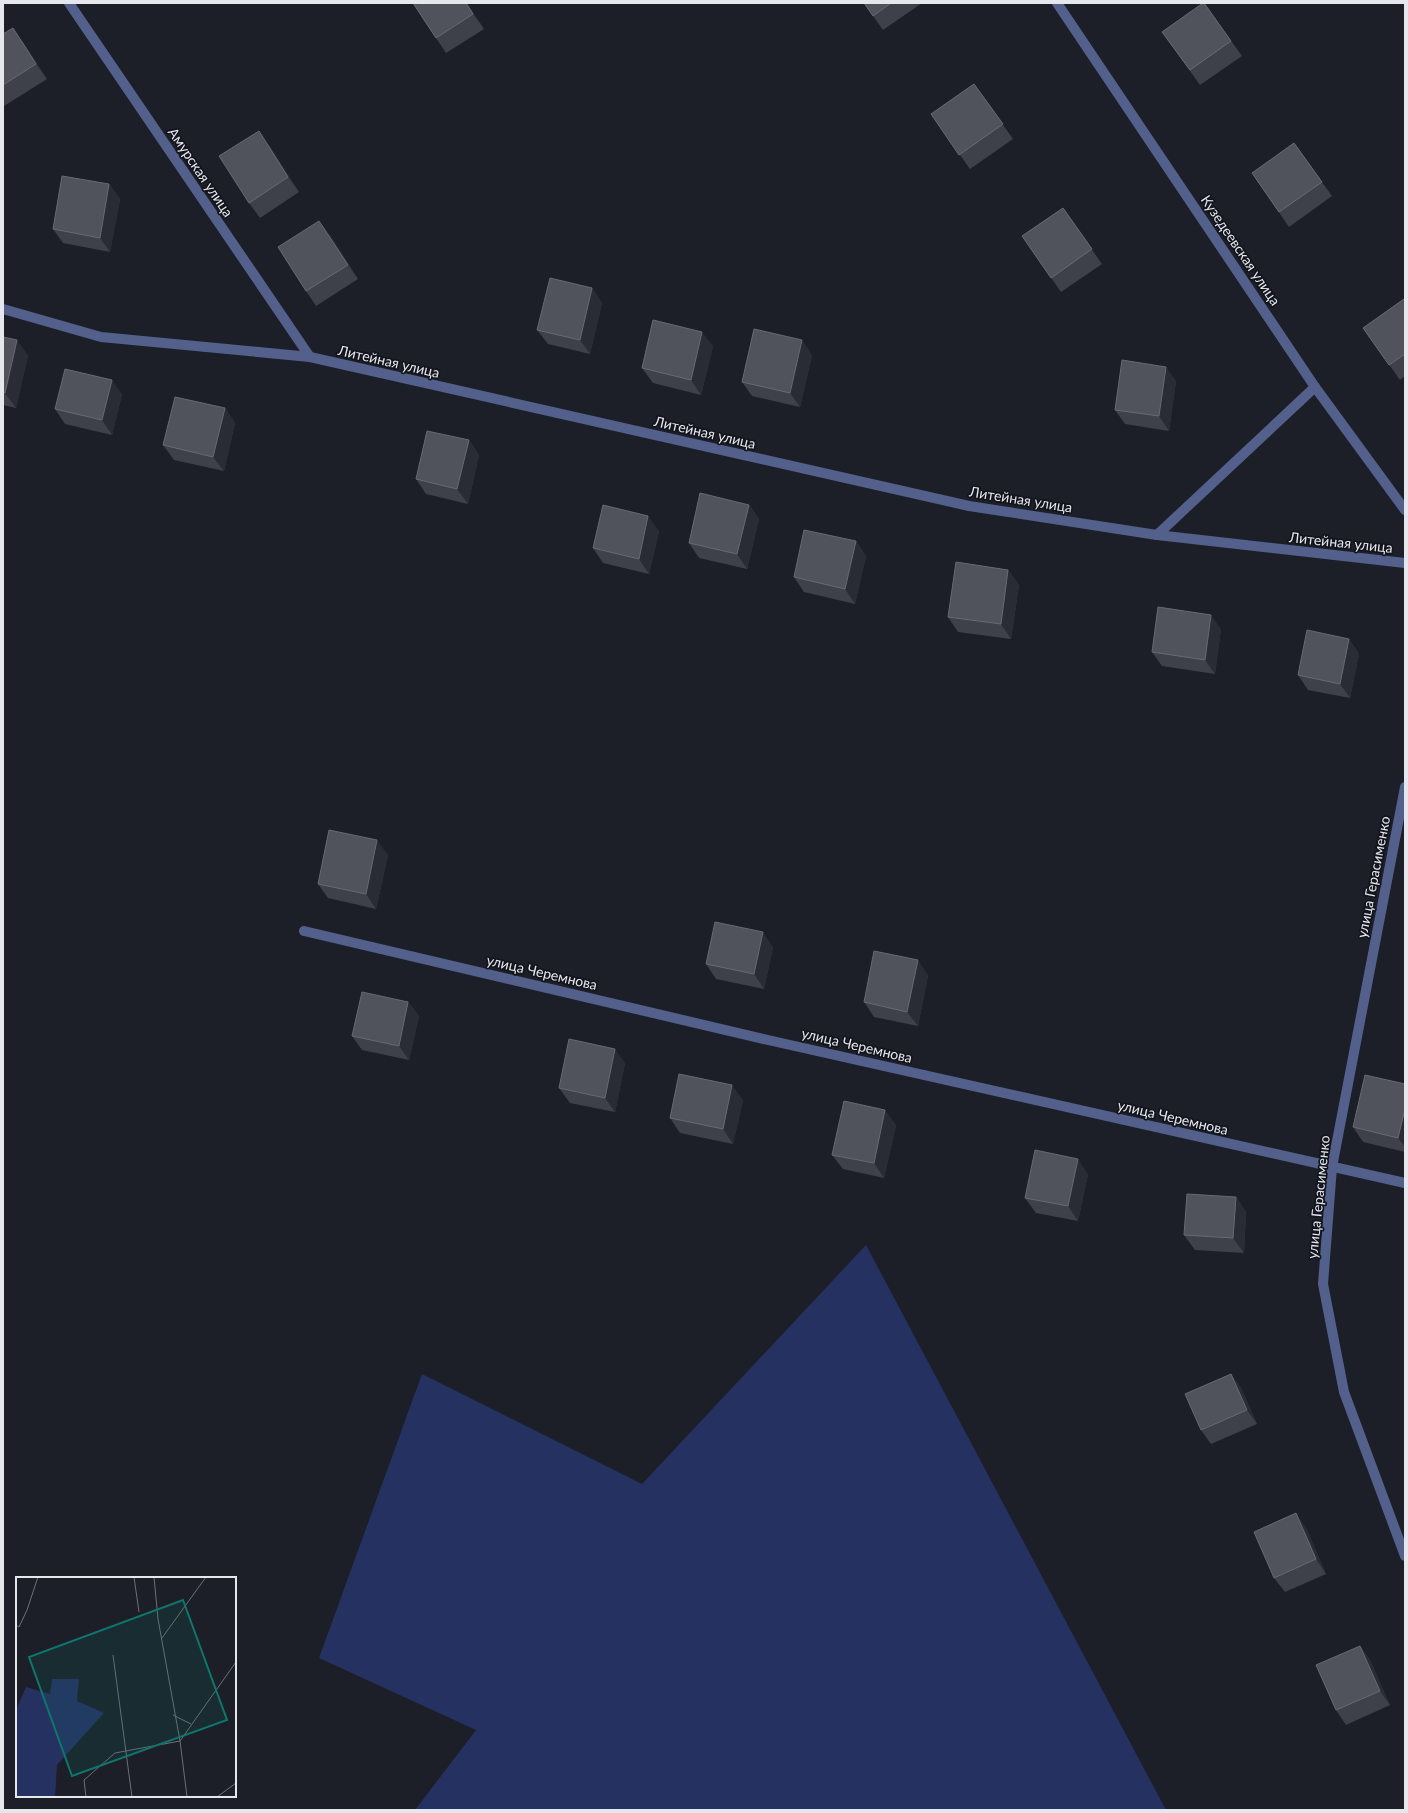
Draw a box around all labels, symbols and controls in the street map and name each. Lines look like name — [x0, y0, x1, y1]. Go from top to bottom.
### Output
street label: Амурская улица — [165, 124, 237, 220]
street label: Кузедеевская улица — [1198, 192, 1284, 308]
street label: Литейная улица — [335, 341, 442, 381]
street label: Литейная улица — [651, 412, 758, 452]
street label: Литейная улица — [967, 482, 1074, 516]
street label: Литейная улица — [1287, 528, 1394, 556]
street label: улица Герасименко — [1353, 814, 1393, 939]
street label: улица Черемнова — [485, 951, 599, 993]
street label: улица Черемнова — [800, 1024, 914, 1066]
street label: улица Черемнова — [1116, 1096, 1230, 1138]
street label: улица Герасименко — [1303, 1134, 1333, 1260]
inset map — [16, 1577, 236, 1797]

